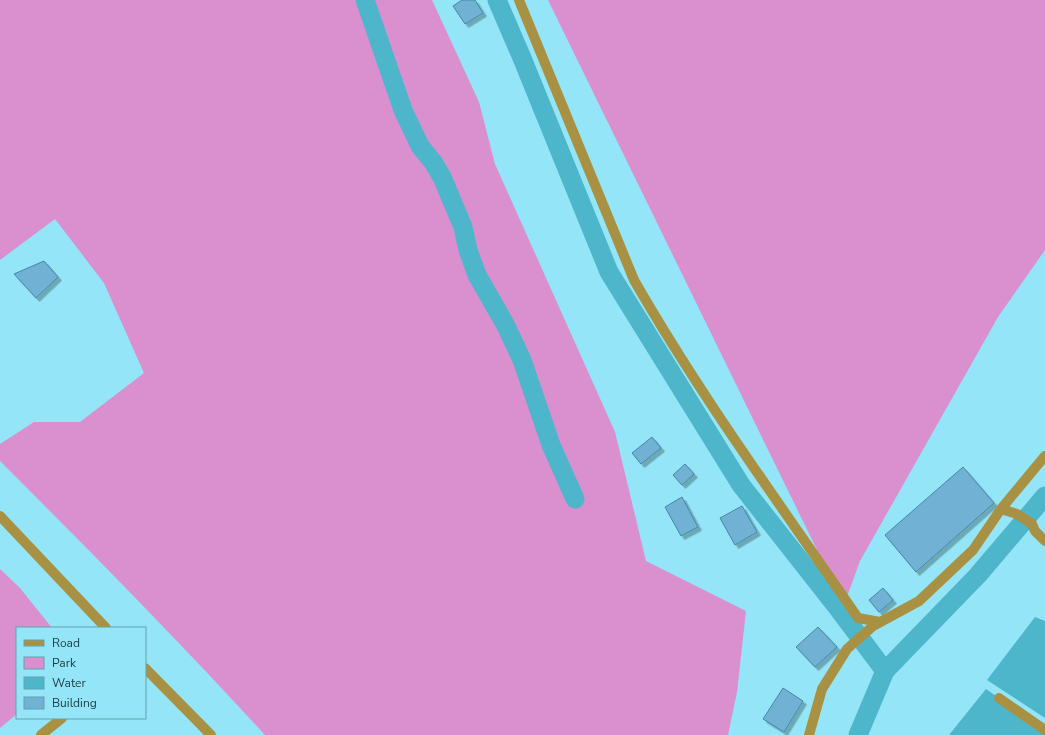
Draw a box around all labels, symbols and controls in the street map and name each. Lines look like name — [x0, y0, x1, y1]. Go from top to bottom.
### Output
legend — [16, 627, 146, 719]
text: Road — [52, 635, 80, 651]
text: Park — [52, 655, 77, 671]
text: Water — [52, 675, 86, 691]
text: Building — [52, 695, 97, 711]

